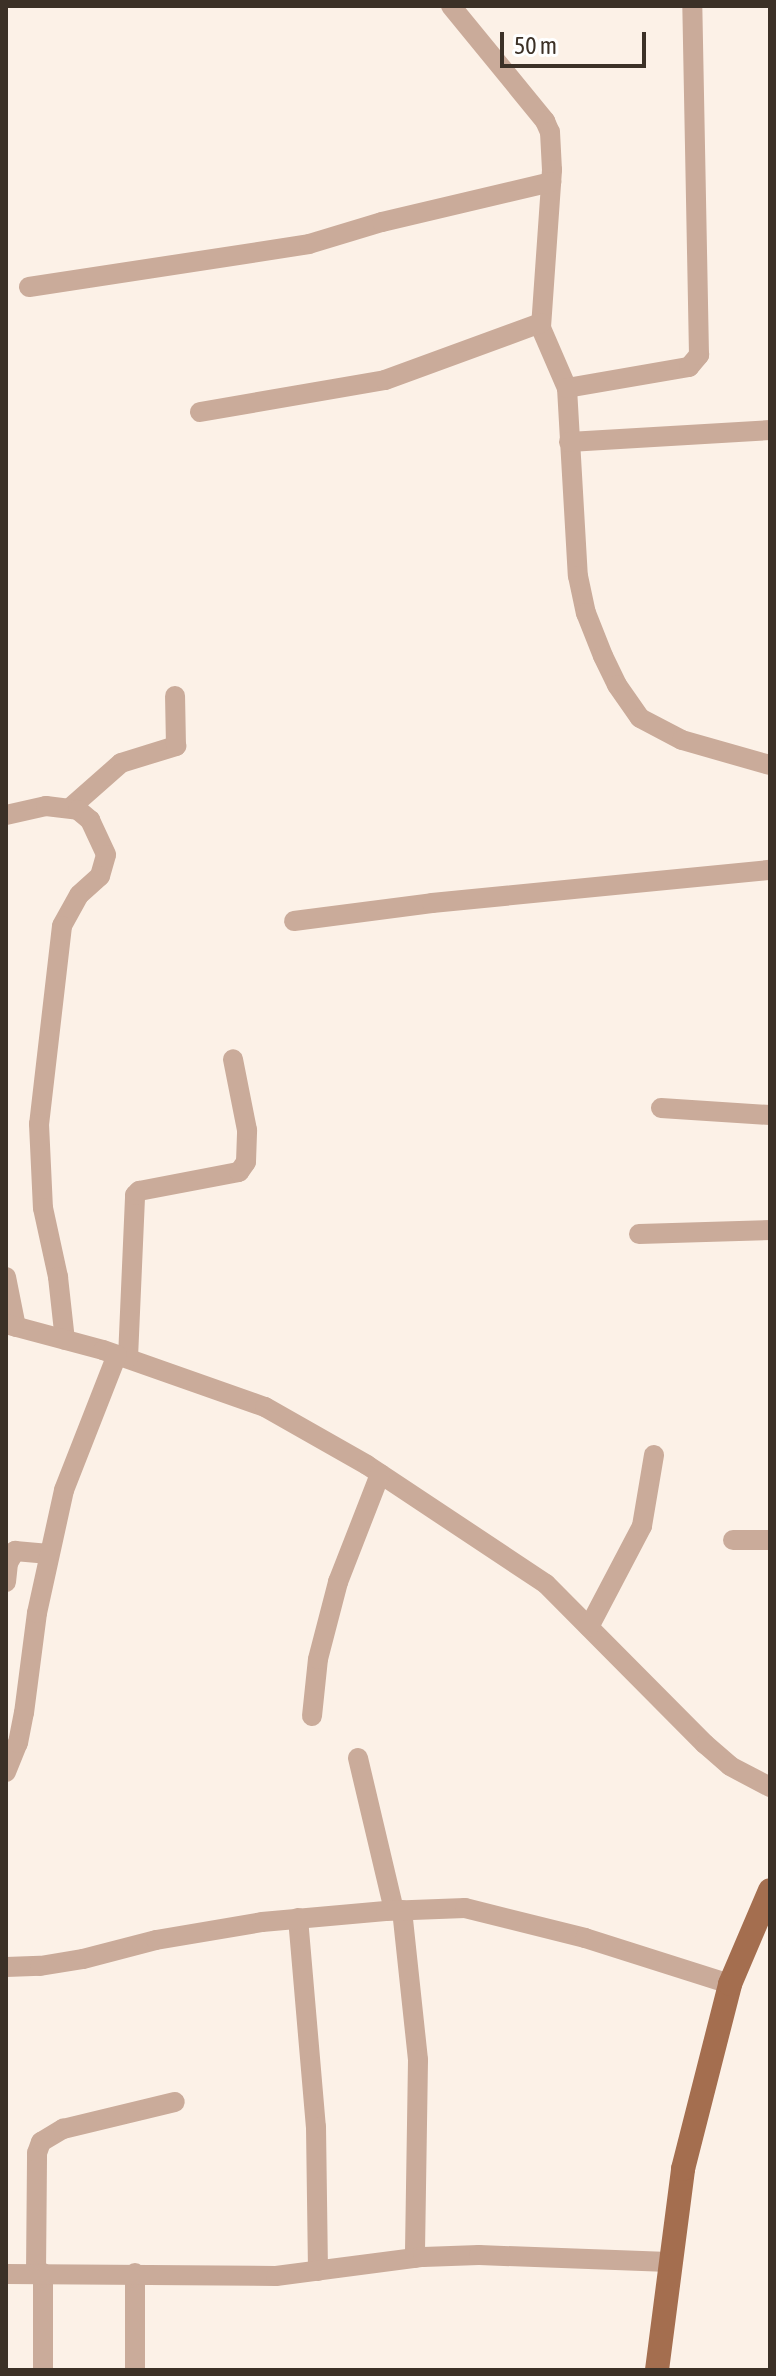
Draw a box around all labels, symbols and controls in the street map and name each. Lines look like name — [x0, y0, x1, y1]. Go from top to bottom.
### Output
scale bar — [504, 16, 650, 66]
text: 50 m — [514, 32, 557, 59]

